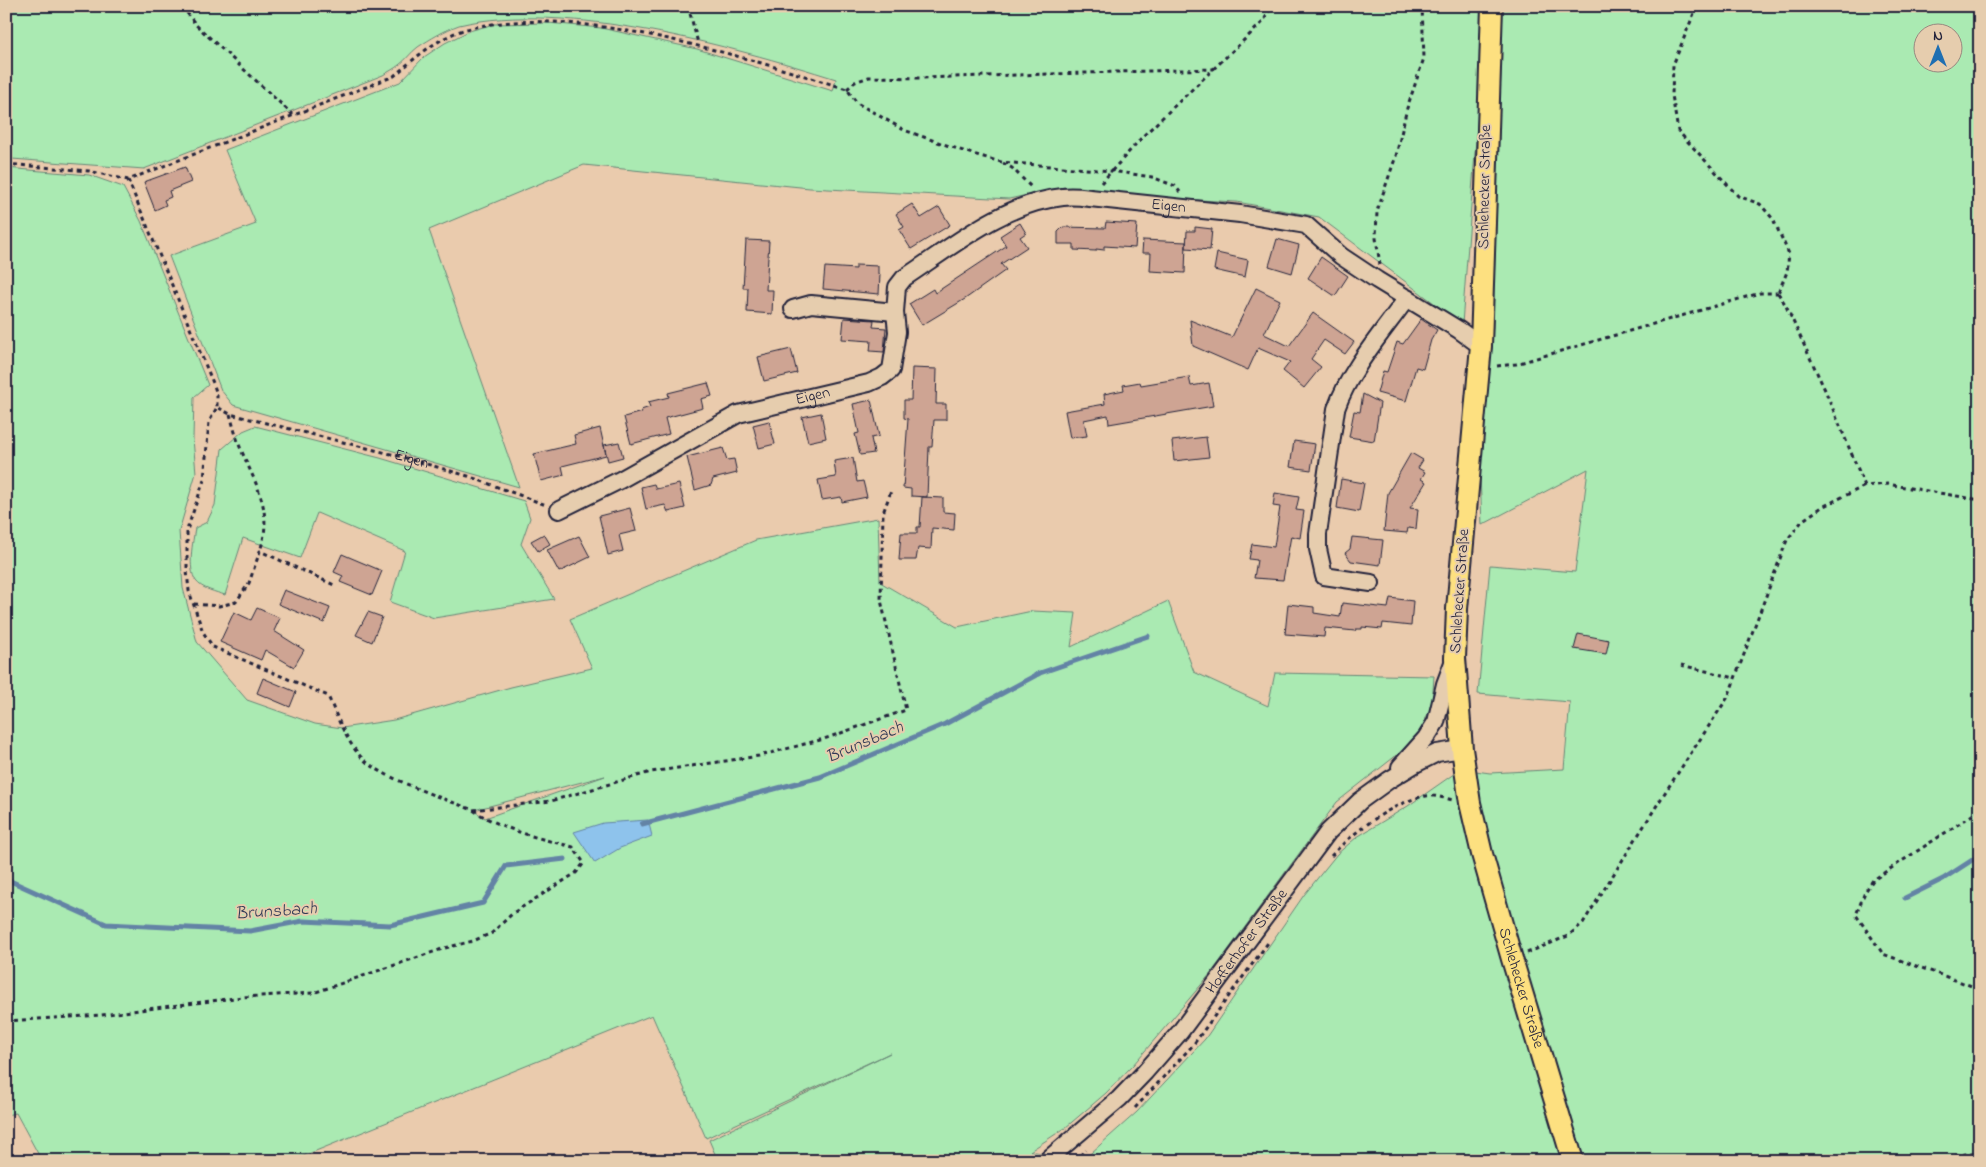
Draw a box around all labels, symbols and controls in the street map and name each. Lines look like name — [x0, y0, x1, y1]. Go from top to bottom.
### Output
north arrow — [1914, 22, 1964, 72]
text: N — [1933, 26, 1943, 47]
street label: Schlehecker Straße — [1472, 124, 1498, 250]
street label: Eigen — [1150, 193, 1187, 220]
street label: Eigen — [793, 381, 833, 412]
street label: Eigen — [391, 443, 432, 476]
street label: Schlehecker Straße — [1444, 527, 1476, 654]
water label: Brunsbach — [822, 715, 908, 771]
street label: Hofferhofer Straße — [1200, 883, 1294, 999]
water label: Brunsbach — [234, 896, 318, 928]
street label: Schlehecker Straße — [1492, 925, 1551, 1052]

